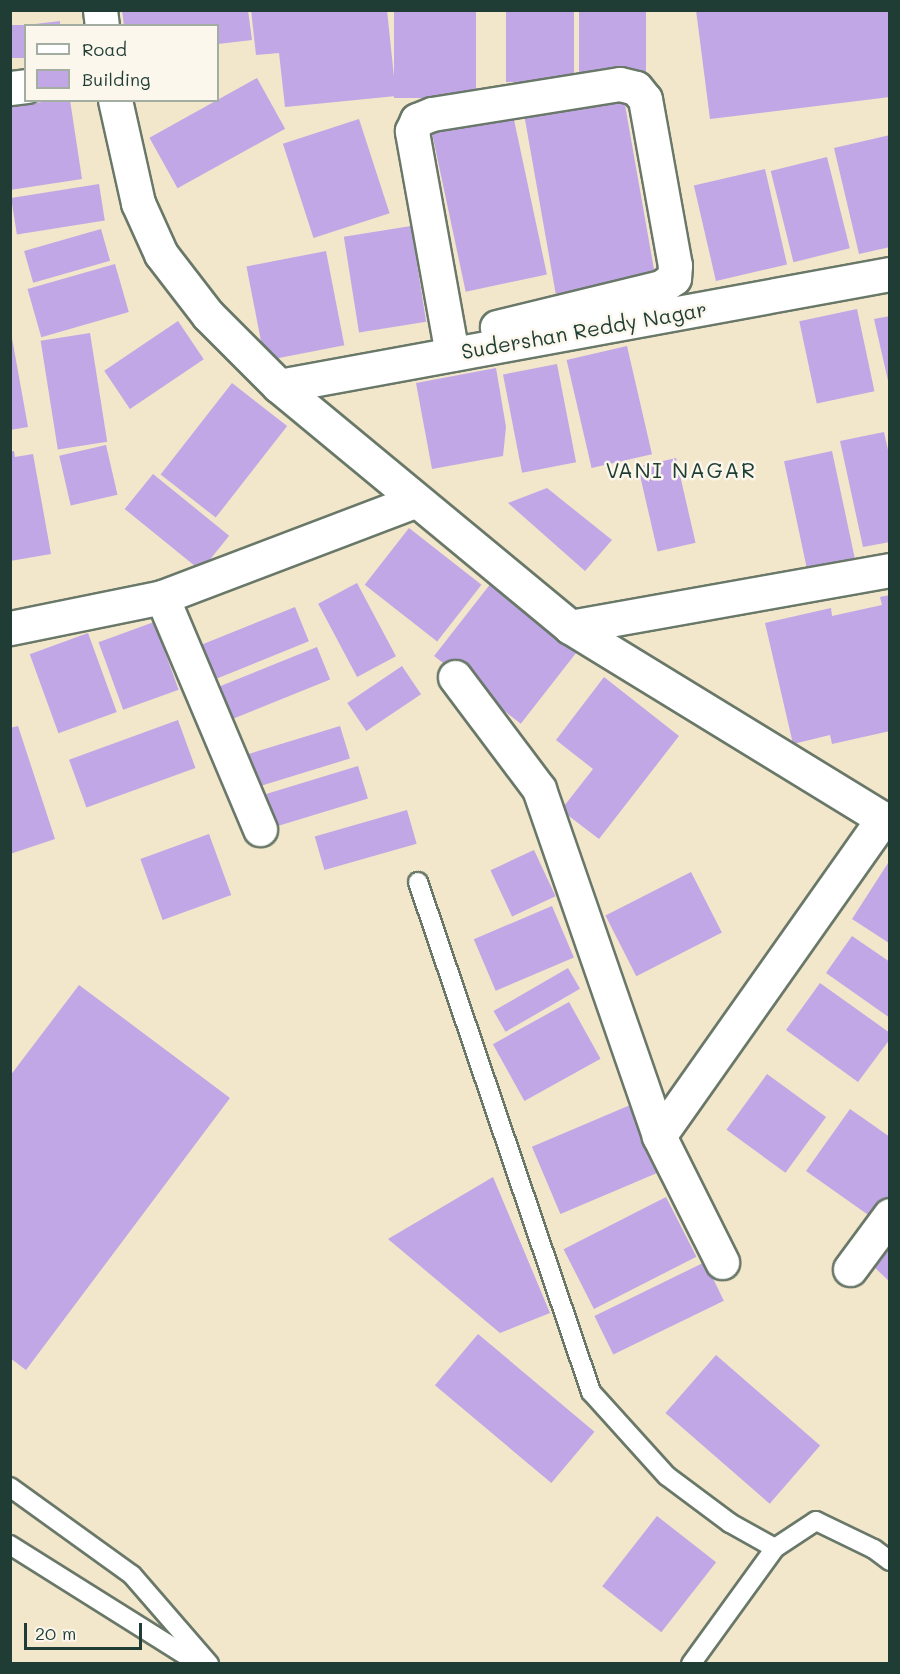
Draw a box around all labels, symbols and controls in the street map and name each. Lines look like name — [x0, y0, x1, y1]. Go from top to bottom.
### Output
legend — [24, 24, 219, 102]
text: Road — [82, 37, 127, 61]
text: Building — [82, 67, 150, 91]
street label: Sudershan Reddy Nagar — [459, 296, 709, 364]
district label: VANI NAGAR — [605, 457, 757, 483]
scale bar — [27, 1611, 146, 1649]
text: 20 m — [35, 1621, 76, 1645]

